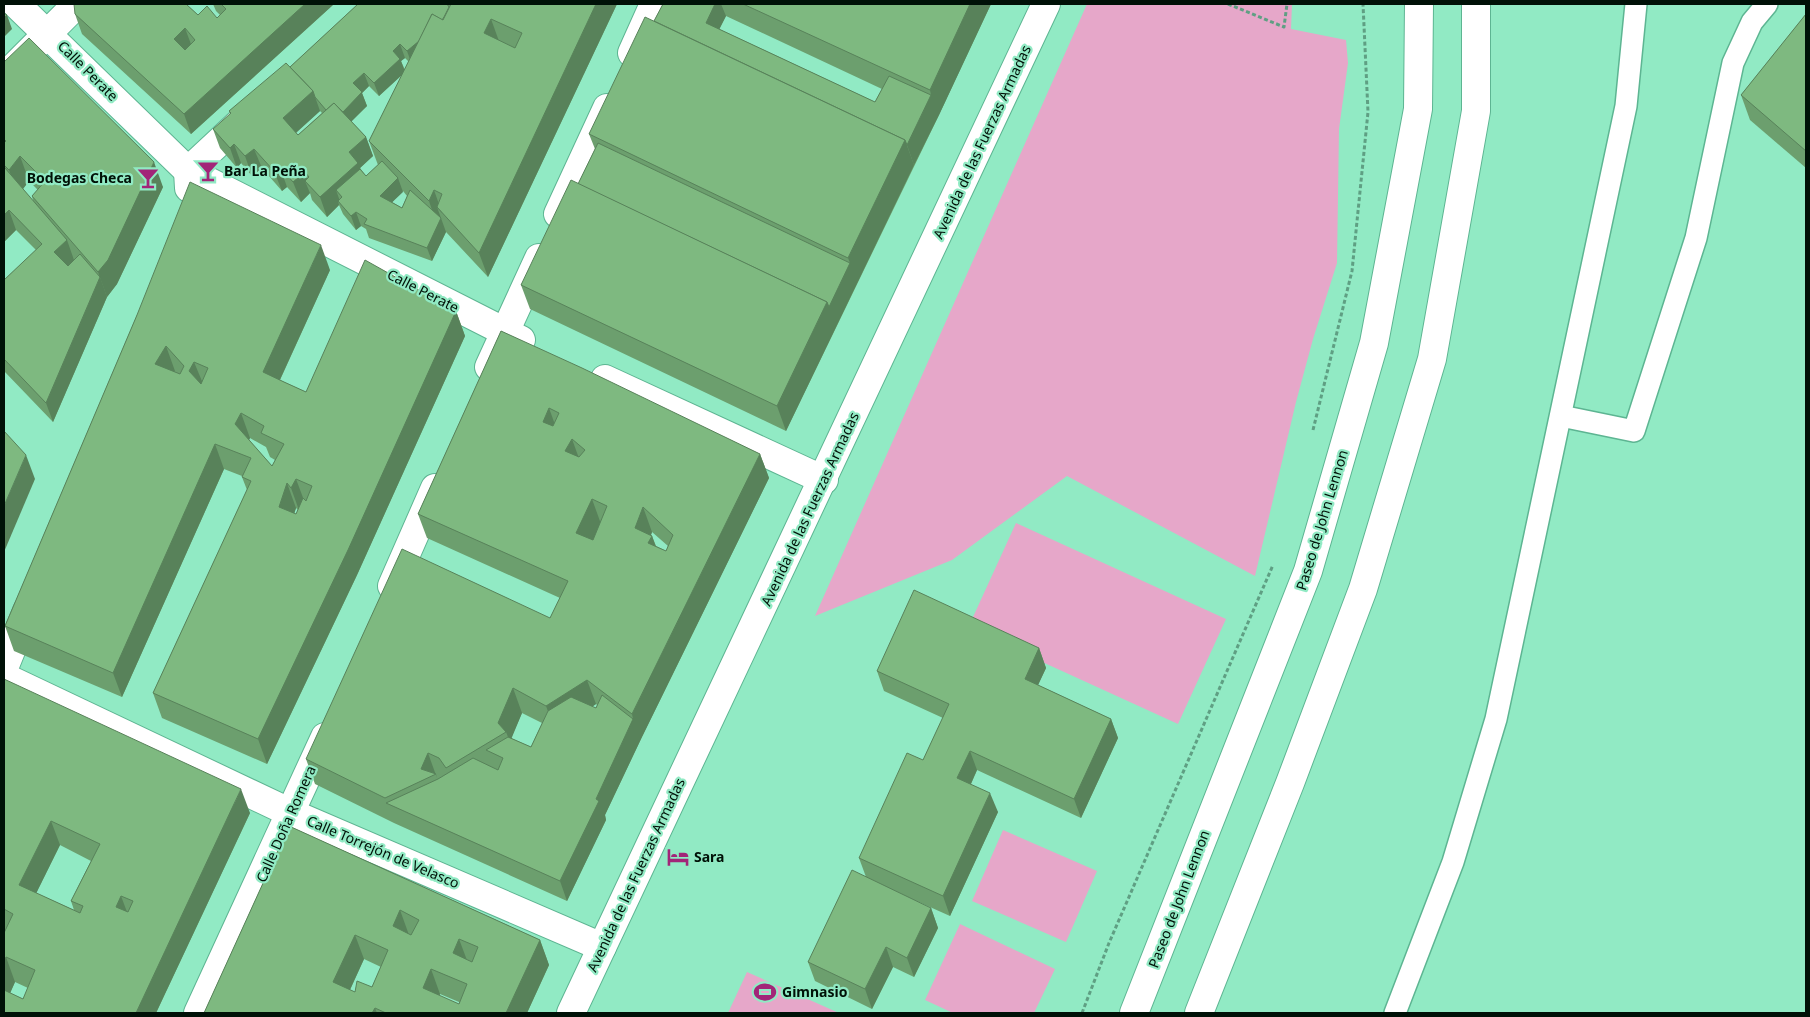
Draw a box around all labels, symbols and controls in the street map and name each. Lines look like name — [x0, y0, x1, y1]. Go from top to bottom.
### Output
street label: Calle Perate — [54, 36, 123, 105]
street label: Avenida de las Fuerzas Armadas — [928, 42, 1035, 242]
bar icon: Bar La Peña — [195, 158, 221, 184]
place label: Bar La Peña — [224, 161, 306, 180]
bar icon: Bodegas Checa — [135, 165, 161, 191]
place label: Bodegas Checa — [27, 168, 132, 187]
street label: Calle Perate — [384, 264, 462, 317]
street label: Avenida de las Fuerzas Armadas — [756, 409, 863, 609]
street label: Paseo de John Lennon — [1291, 447, 1352, 592]
street label: Calle Doña Romera — [251, 762, 320, 885]
street label: Avenida de las Fuerzas Armadas — [582, 775, 689, 975]
street label: Calle Torrejón de Velasco — [304, 811, 462, 892]
street label: Paseo de John Lennon — [1143, 827, 1214, 970]
hotel icon: Sara — [665, 844, 691, 870]
place label: Sara — [694, 847, 724, 866]
sports icon: Gimnasio — [752, 979, 778, 1005]
place label: Gimnasio — [782, 982, 848, 1001]

